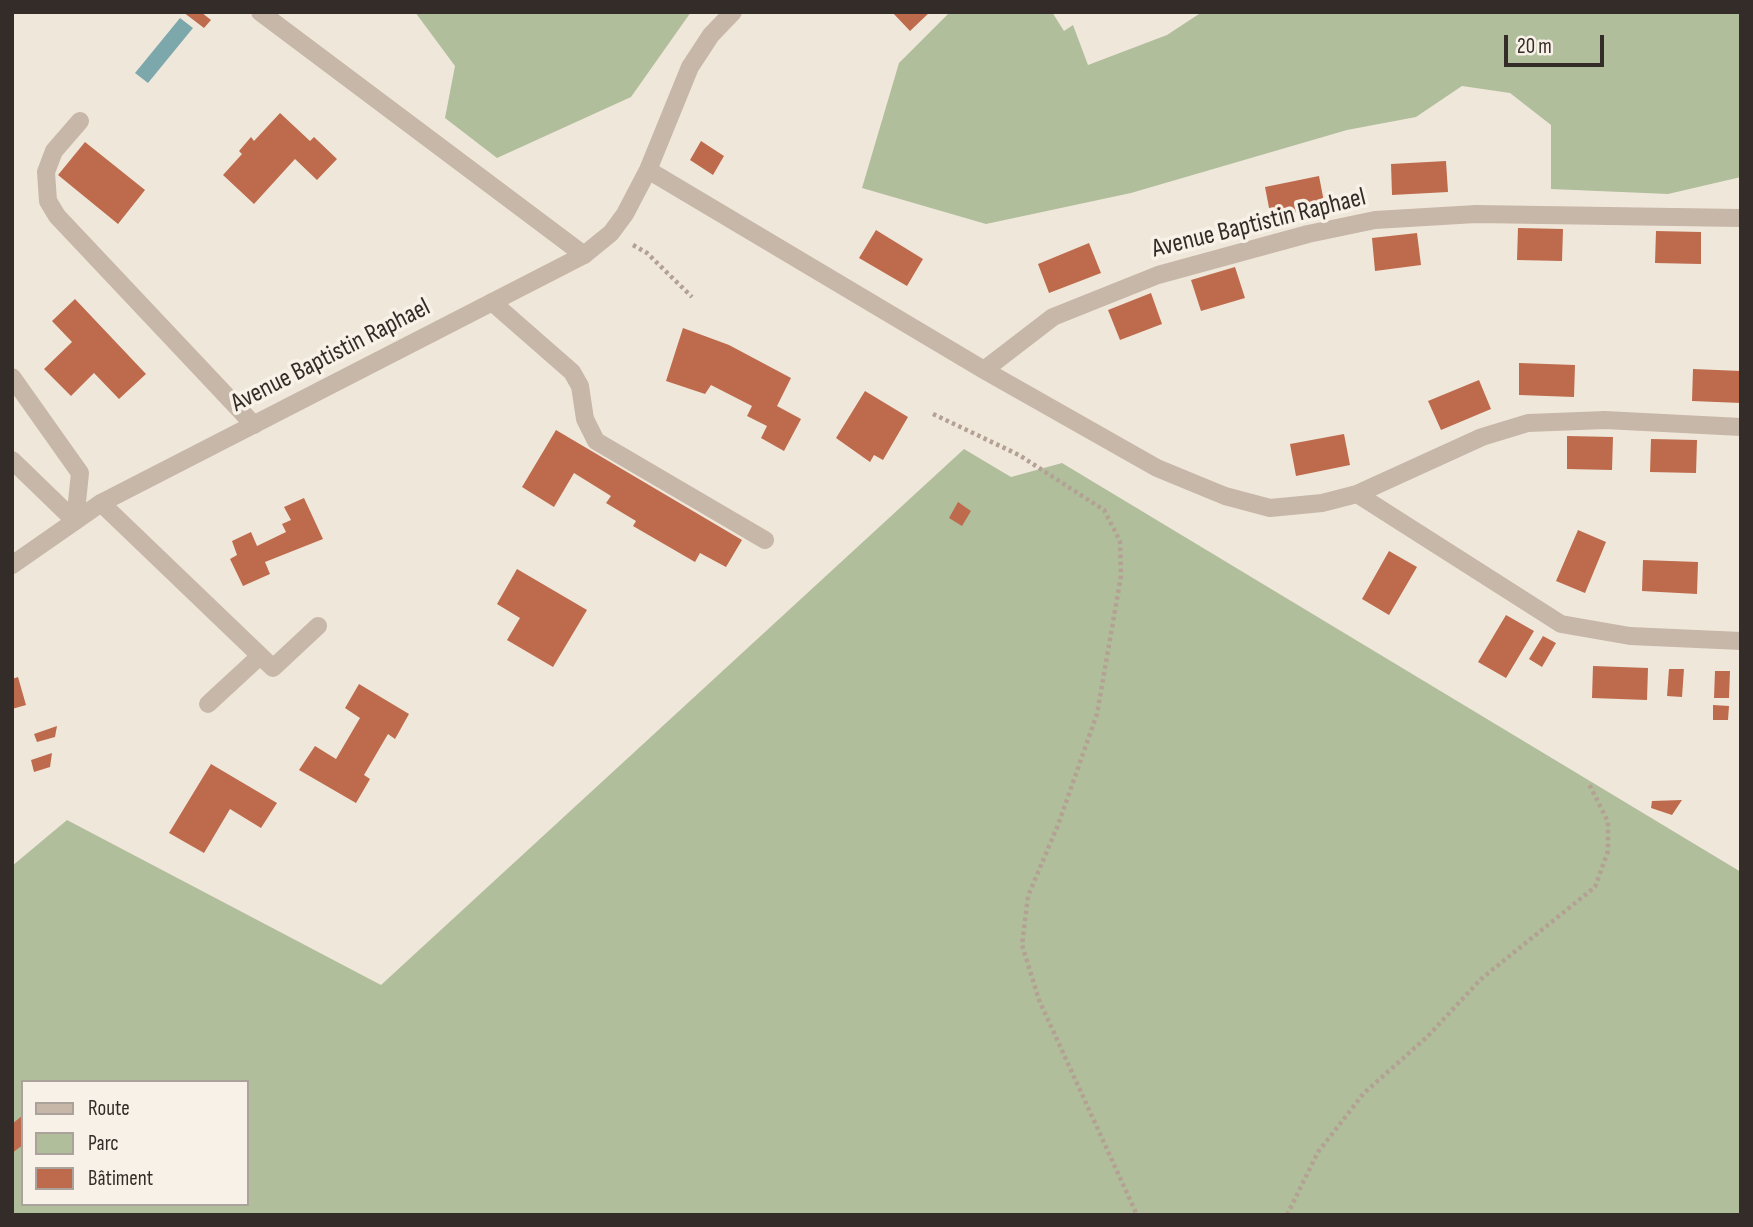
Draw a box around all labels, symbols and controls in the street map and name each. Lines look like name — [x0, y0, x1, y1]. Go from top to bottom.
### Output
scale bar — [1508, 21, 1608, 65]
text: 20 m — [1517, 34, 1552, 59]
street label: Avenue Baptistin Raphael — [1149, 182, 1369, 266]
street label: Avenue Baptistin Raphael — [226, 292, 436, 420]
legend — [21, 1080, 248, 1206]
text: Route — [88, 1096, 130, 1121]
text: Parc — [88, 1131, 119, 1156]
text: Bâtiment — [88, 1166, 153, 1191]

